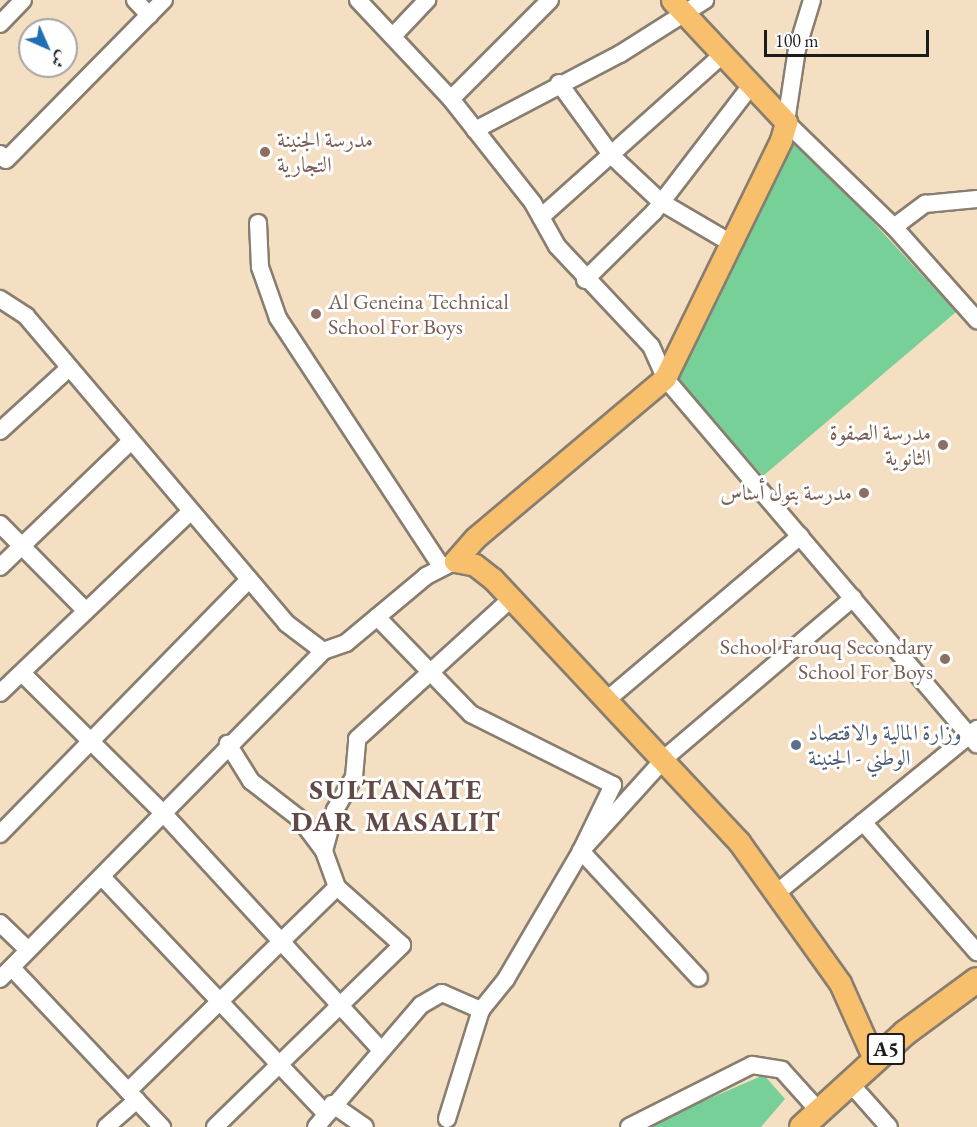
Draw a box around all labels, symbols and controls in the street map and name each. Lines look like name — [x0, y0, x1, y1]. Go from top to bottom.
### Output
north arrow — [18, 18, 78, 78]
scale bar — [767, 18, 932, 56]
text: 100 m — [775, 29, 819, 52]
text: ش — [47, 47, 73, 73]
place label: مدرسة الجنينة التجارية — [277, 126, 373, 178]
marker: مدرسة الجنينة التجارية — [258, 145, 272, 159]
place label: Al Geneina Technical School For Boys — [328, 288, 509, 340]
marker: Al Geneina Technical School For Boys — [309, 307, 323, 321]
place label: مدرسة الصفوة الثانوية — [830, 419, 931, 470]
marker: مدرسة الصفوة الثانوية — [936, 438, 950, 452]
place label: مدرسة بتول أساس — [720, 480, 852, 506]
marker: مدرسة بتول أساس — [857, 486, 871, 500]
place label: School Farouq Secondary School For Boys — [720, 633, 933, 684]
marker: School Farouq Secondary School For Boys — [938, 652, 952, 666]
place label: وزارة المالية والاقتصاد الوطني - الجنينة — [808, 719, 962, 770]
marker: وزارة المالية والاقتصاد الوطني - الجنينة — [789, 738, 803, 752]
district label: SULTANATE DAR MASALIT — [291, 772, 501, 838]
road number: A5 — [866, 1031, 906, 1067]

